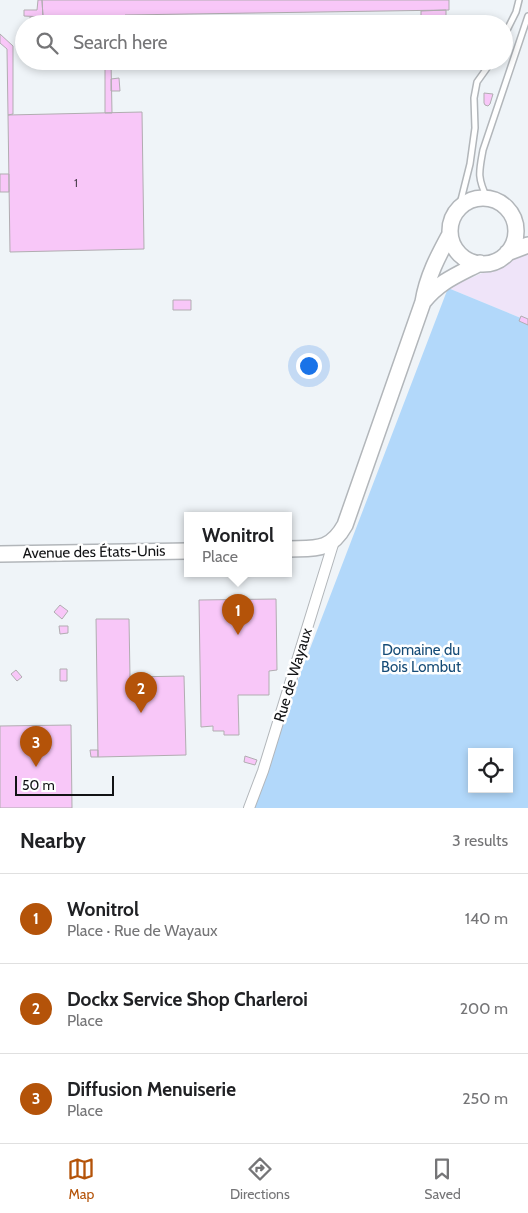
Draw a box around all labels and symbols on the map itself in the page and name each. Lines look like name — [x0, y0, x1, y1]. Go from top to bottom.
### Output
house number: 1 — [74, 175, 78, 190]
your location — [296, 353, 322, 379]
street label: Avenue des États-Unis — [22, 541, 166, 562]
pin: 1 — [222, 594, 254, 635]
street label: Rue de Wayaux — [270, 626, 316, 724]
park label: Domaine du Bois Lombut — [381, 641, 461, 676]
pin: 2 — [125, 672, 157, 713]
pin: 3 — [20, 726, 52, 767]
scale bar — [15, 773, 114, 796]

